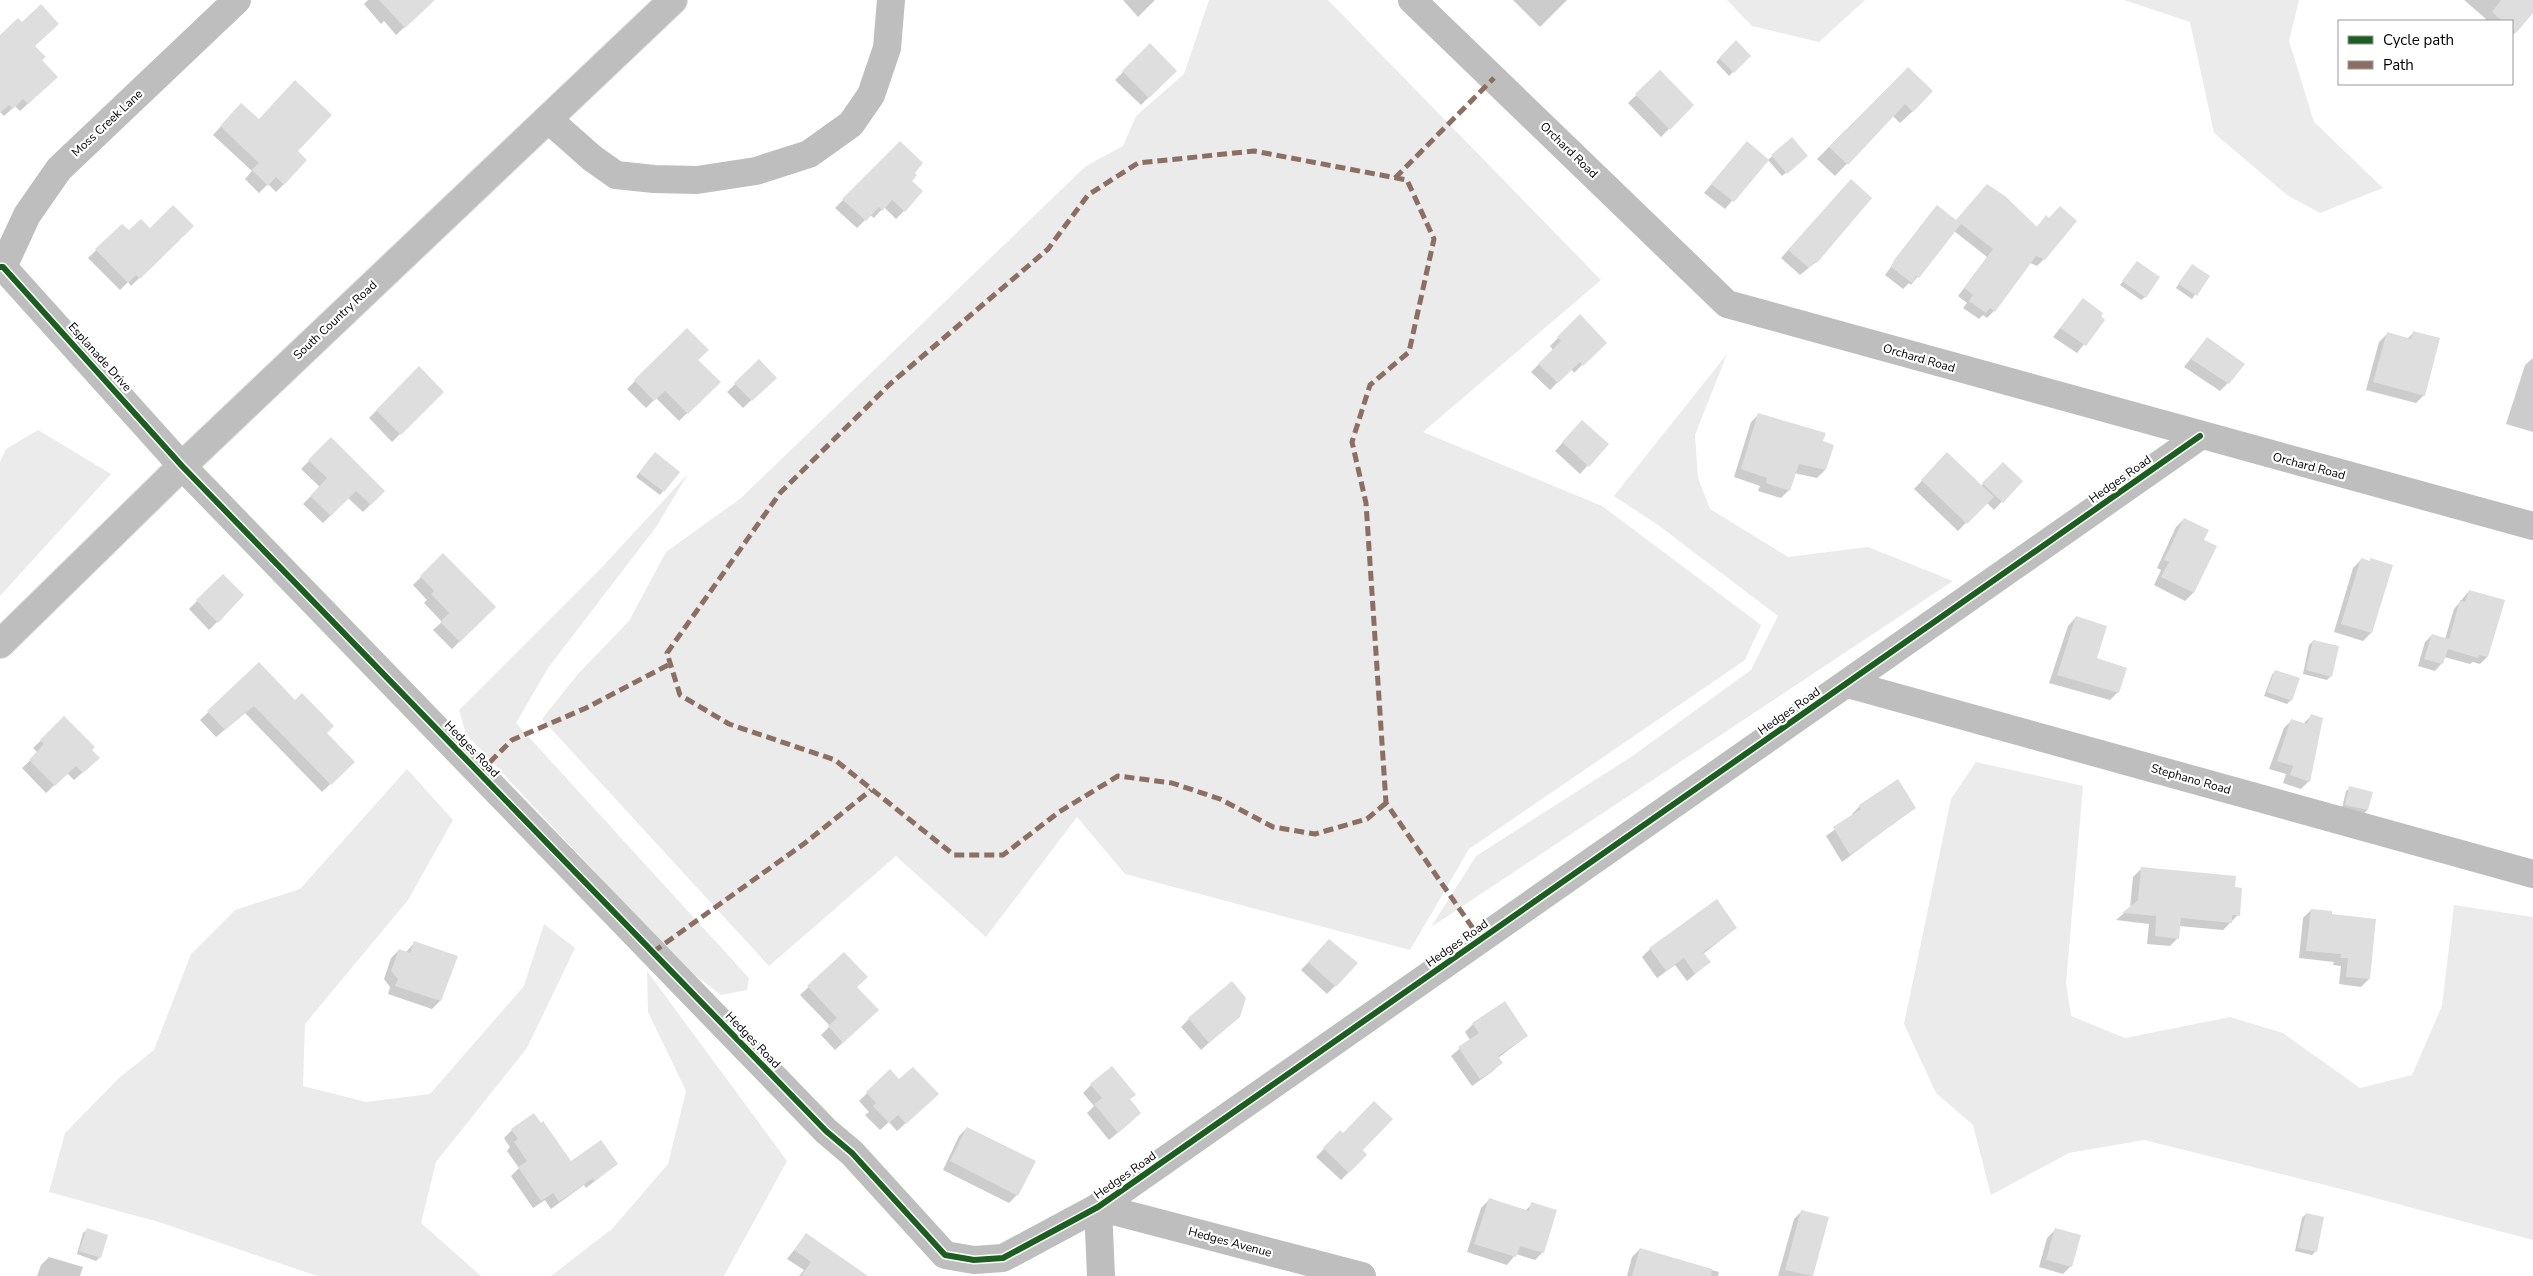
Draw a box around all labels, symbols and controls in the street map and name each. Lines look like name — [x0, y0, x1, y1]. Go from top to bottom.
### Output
legend — [2338, 20, 2513, 85]
text: Cycle path — [2383, 30, 2454, 50]
text: Path — [2383, 55, 2414, 75]
street label: Moss Creek Lane — [68, 86, 146, 160]
street label: Orchard Road — [1537, 118, 1601, 182]
street label: South Country Road — [290, 277, 380, 363]
street label: Esplanade Drive — [65, 319, 135, 395]
street label: Orchard Road — [1881, 340, 1957, 376]
street label: Orchard Road — [2271, 449, 2347, 483]
street label: Hedges Road — [2086, 452, 2154, 506]
street label: Hedges Road — [1755, 684, 1823, 738]
street label: Hedges Road — [441, 717, 503, 781]
street label: Stephano Road — [2149, 760, 2233, 798]
street label: Hedges Road — [1423, 916, 1491, 970]
street label: Hedges Road — [722, 1008, 784, 1072]
street label: Hedges Road — [1091, 1148, 1159, 1202]
street label: Hedges Avenue — [1187, 1223, 1273, 1261]

